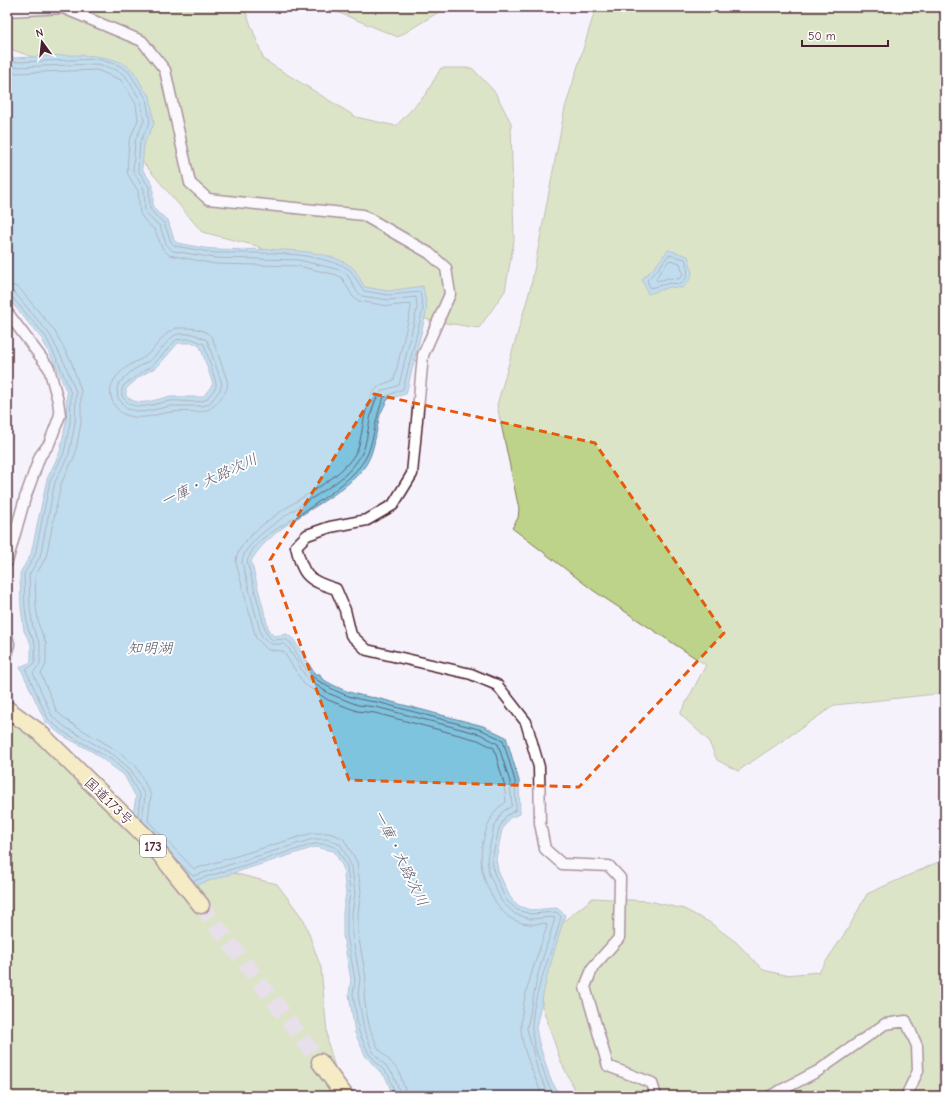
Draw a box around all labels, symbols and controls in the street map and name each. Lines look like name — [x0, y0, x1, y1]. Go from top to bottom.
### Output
north arrow — [22, 22, 62, 62]
scale bar — [802, 22, 888, 48]
text: N — [34, 26, 45, 40]
text: 50 m — [808, 29, 836, 43]
water label: 一庫・大路次川 — [158, 450, 260, 510]
water label: 知明湖 — [127, 639, 174, 657]
street label: 国道173号 — [81, 774, 137, 829]
water label: 一庫・大路次川 — [370, 807, 432, 909]
road number: 173 — [140, 835, 166, 857]

